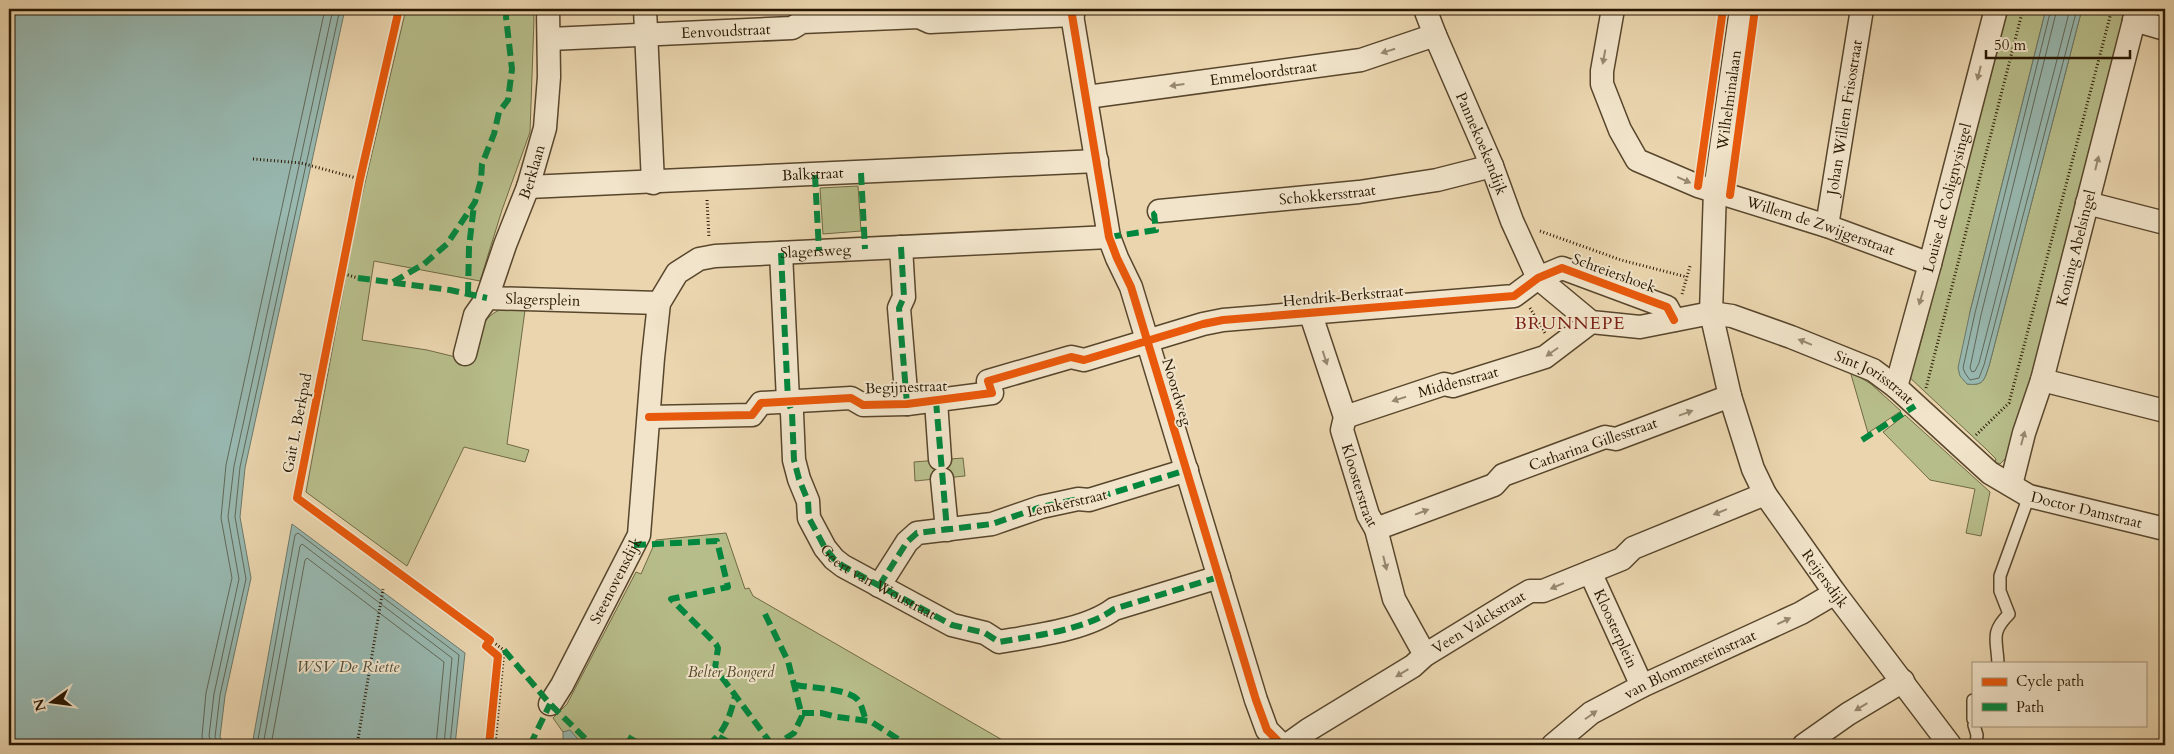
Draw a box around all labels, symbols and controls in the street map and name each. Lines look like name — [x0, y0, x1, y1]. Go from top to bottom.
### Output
street label: Eenvoudstraat — [681, 19, 771, 43]
scale bar — [1986, 28, 2130, 60]
text: 50 m — [1994, 35, 2026, 55]
street label: Johan Willem Frisostraat — [1822, 38, 1867, 198]
one-way arrow — [1381, 47, 1396, 55]
street label: Wilhelminalaan — [1712, 48, 1746, 152]
one-way arrow — [1600, 49, 1608, 65]
street label: Emmeloordstraat — [1209, 56, 1318, 90]
one-way arrow — [1975, 65, 1983, 80]
one-way arrow — [1168, 81, 1184, 89]
street label: Pannekoekendijk — [1451, 89, 1512, 198]
street label: Louise de Colignysingel — [1918, 121, 1976, 275]
street label: Berklaan — [514, 142, 550, 202]
one-way arrow — [2094, 156, 2102, 171]
street label: Balkstraat — [782, 163, 844, 185]
one-way arrow — [1677, 176, 1691, 184]
street label: Schokkersstraat — [1278, 180, 1377, 210]
street label: Koning Abelsingel — [2051, 187, 2100, 308]
street label: Willem de Zwijgerstraat — [1743, 191, 1898, 260]
street label: Slagersweg — [780, 239, 852, 263]
street label: Schreiershoek — [1569, 249, 1659, 297]
street label: Hendrik Berkstraat — [1282, 281, 1404, 311]
street label: Slagersplein — [505, 289, 581, 311]
one-way arrow — [1917, 290, 1925, 306]
district label: BRUNNEPE — [1515, 311, 1625, 336]
one-way arrow — [1798, 338, 1813, 346]
street label: Sint Jorisstraat — [1832, 346, 1918, 409]
one-way arrow — [1546, 347, 1559, 357]
one-way arrow — [1322, 351, 1329, 366]
street label: Noordweg — [1157, 356, 1197, 429]
street label: Middenstraat — [1416, 362, 1501, 402]
street label: Gait L. Berkpad — [278, 371, 316, 475]
street label: Begijnestraat — [865, 376, 948, 398]
one-way arrow — [1391, 395, 1406, 403]
one-way arrow — [1679, 408, 1693, 416]
street label: Catharina Gillesstraat — [1526, 413, 1660, 475]
one-way arrow — [2019, 431, 2027, 446]
street label: Kloosterstraat — [1337, 441, 1383, 531]
street label: Lemkerstraat — [1025, 484, 1109, 522]
street label: Doctor Damstraat — [2029, 487, 2144, 533]
one-way arrow — [1415, 508, 1430, 516]
one-way arrow — [1712, 508, 1727, 516]
street label: Steenovensdijk — [585, 534, 646, 627]
street label: Geert van Woustraat — [816, 540, 940, 625]
street label: Reijersdijk — [1797, 545, 1853, 612]
one-way arrow — [1381, 556, 1389, 571]
one-way arrow — [1550, 582, 1564, 590]
street label: Veen Valckstraat — [1428, 586, 1529, 658]
street label: Kloosterplein — [1589, 586, 1643, 672]
one-way arrow — [1777, 616, 1791, 624]
street label: van Blommesteinstraat — [1620, 625, 1759, 704]
water label: WSV De Riette — [296, 656, 400, 678]
park label: Belter Bongerd — [688, 662, 775, 682]
legend — [1972, 662, 2146, 726]
one-way arrow — [1396, 668, 1409, 677]
text: Cycle path — [2016, 671, 2085, 691]
north arrow — [28, 676, 78, 726]
text: N — [29, 697, 51, 713]
text: Path — [2016, 697, 2045, 717]
one-way arrow — [1855, 702, 1868, 711]
one-way arrow — [1584, 710, 1597, 720]

